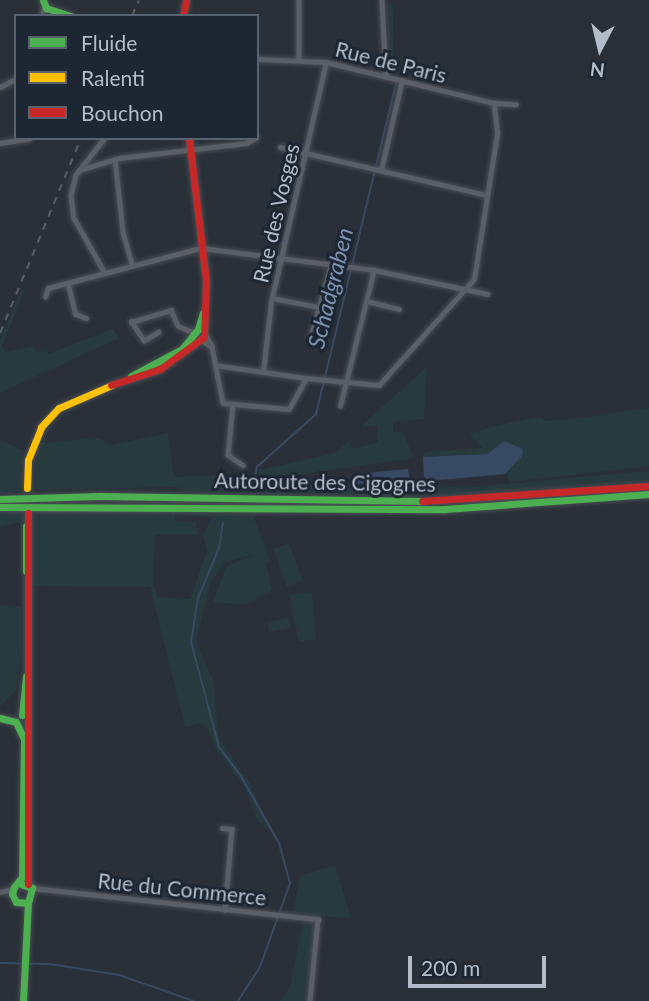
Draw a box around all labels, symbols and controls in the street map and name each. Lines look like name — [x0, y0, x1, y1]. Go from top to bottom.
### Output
legend — [14, 14, 259, 140]
north arrow — [565, 14, 635, 84]
text: Fluide — [81, 30, 137, 55]
street label: Rue de Paris — [333, 36, 449, 88]
text: N — [589, 58, 606, 83]
text: Ralenti — [81, 65, 145, 90]
text: Bouchon — [81, 100, 163, 125]
street label: Rue des Vosges — [248, 141, 304, 285]
water label: Schadgraben — [302, 225, 358, 351]
street label: Autoroute des Cigognes — [214, 467, 436, 497]
street label: Rue du Commerce — [97, 868, 267, 910]
scale bar — [411, 942, 549, 986]
text: 200 m — [421, 955, 480, 980]

